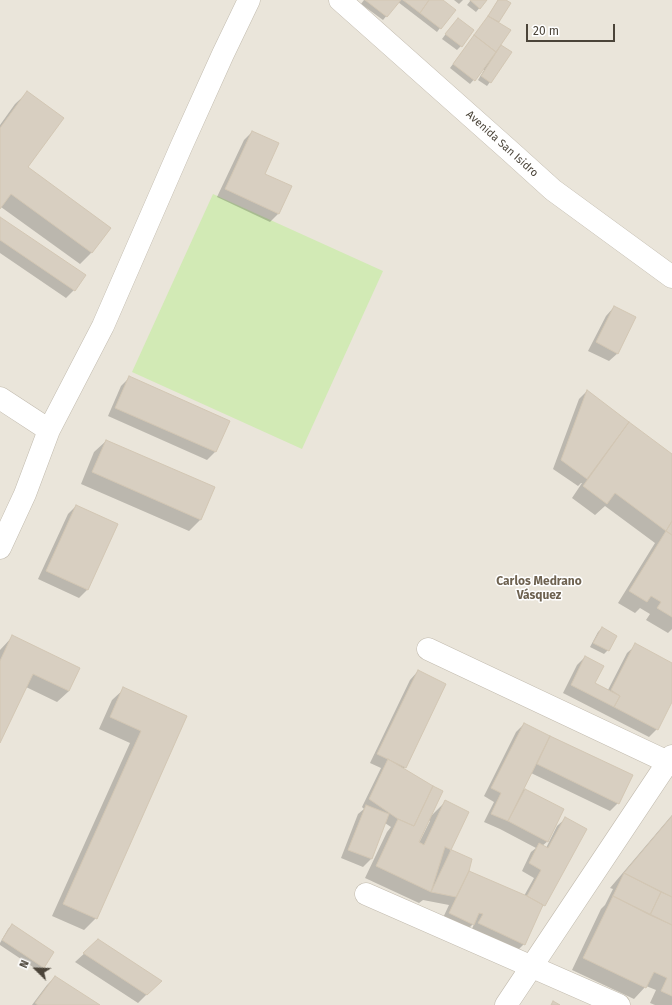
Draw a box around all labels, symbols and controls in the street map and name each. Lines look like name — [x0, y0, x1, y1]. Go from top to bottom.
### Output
scale bar — [528, 16, 617, 42]
text: 20 m — [533, 24, 559, 38]
street label: Avenida San Isidro — [463, 108, 541, 180]
district label: Carlos Medrano Vásquez — [496, 575, 582, 603]
north arrow — [16, 949, 56, 989]
text: N — [17, 958, 32, 970]

